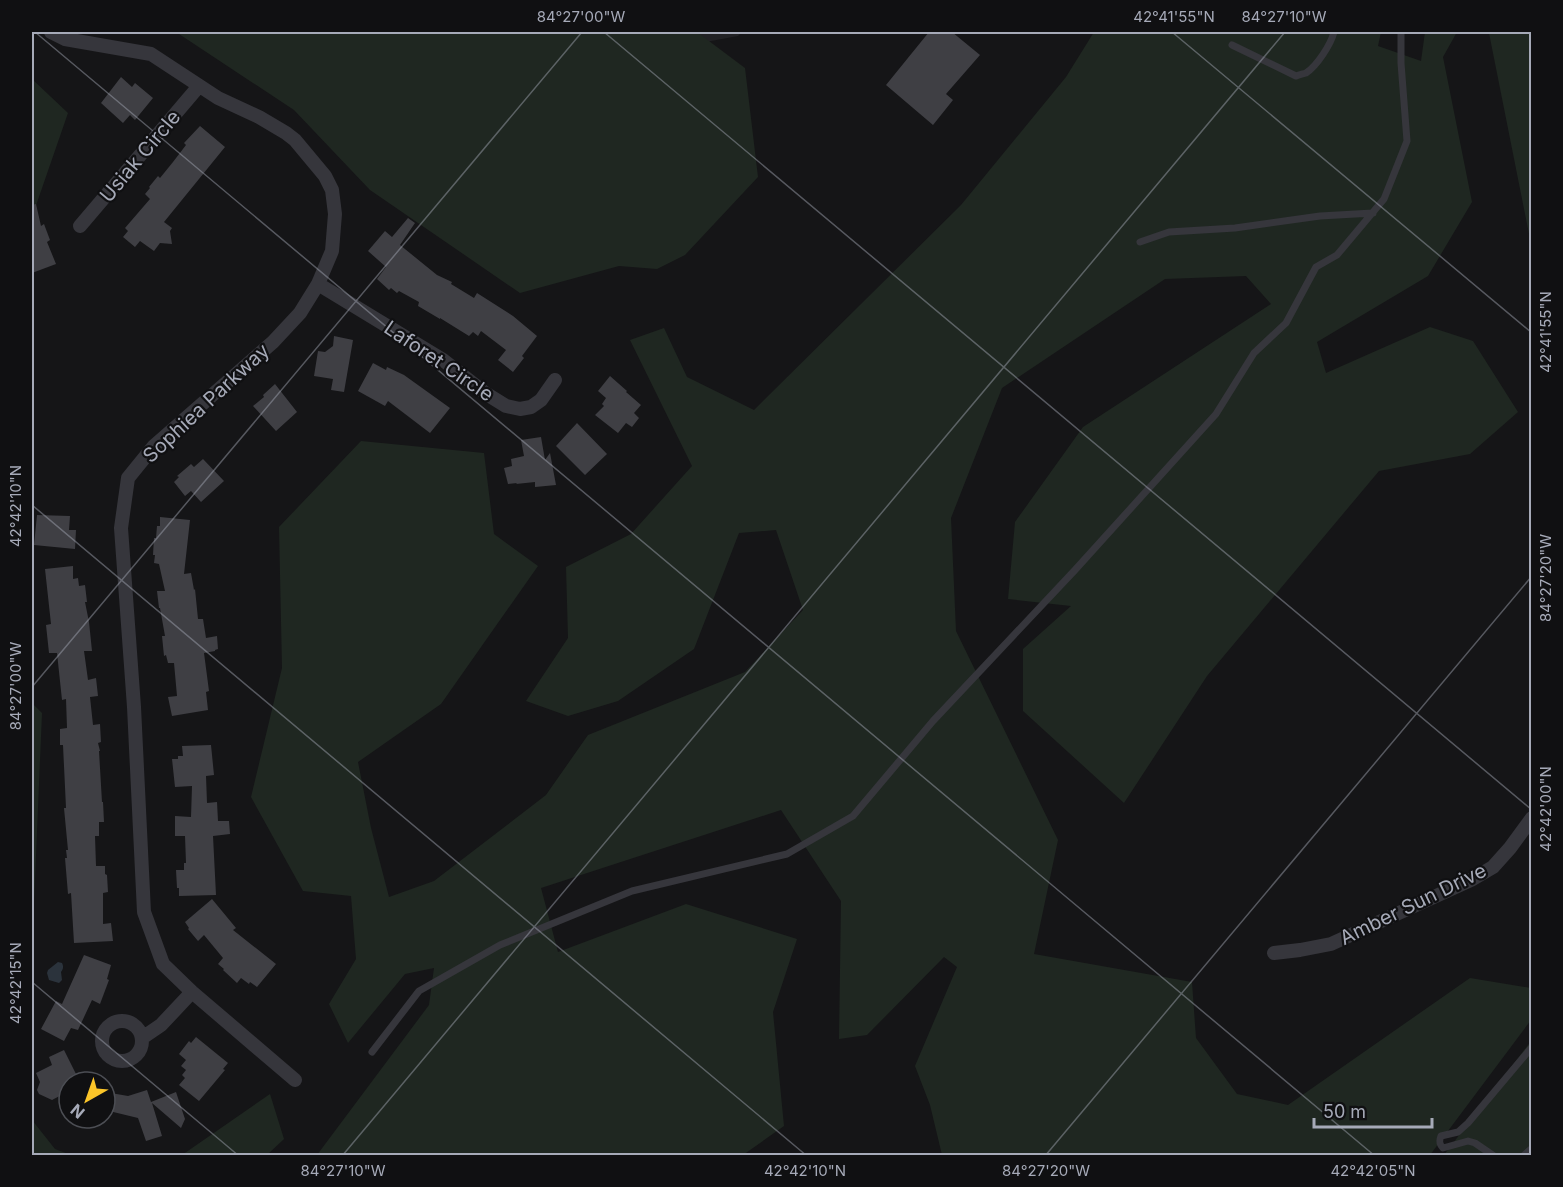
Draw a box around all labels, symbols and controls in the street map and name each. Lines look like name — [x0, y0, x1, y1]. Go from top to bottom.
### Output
text: 84°27'00"W — [537, 7, 625, 26]
text: 42°41'55"N — [1133, 7, 1215, 26]
text: 84°27'10"W — [1242, 7, 1327, 26]
street label: Usiak Circle — [95, 105, 185, 207]
text: 42°41'55"N — [1536, 291, 1555, 373]
street label: Laforet Circle — [380, 316, 498, 406]
street label: Sophiea Parkway — [138, 338, 274, 468]
text: 42°42'10"N — [6, 465, 25, 547]
text: 84°27'20"W — [1536, 534, 1555, 622]
text: 84°27'00"W — [6, 642, 25, 730]
text: 42°42'00"N — [1536, 766, 1555, 852]
street label: Amber Sun Drive — [1336, 858, 1490, 950]
text: 42°42'15"N — [6, 942, 25, 1024]
north arrow — [57, 1070, 117, 1130]
scale bar — [1314, 1091, 1432, 1129]
text: N — [66, 1100, 88, 1123]
text: 50 m — [1323, 1101, 1366, 1122]
text: 84°27'10"W — [301, 1161, 386, 1180]
text: 42°42'10"N — [764, 1161, 846, 1180]
text: 84°27'20"W — [1002, 1161, 1090, 1180]
text: 42°42'05"N — [1330, 1161, 1416, 1180]

